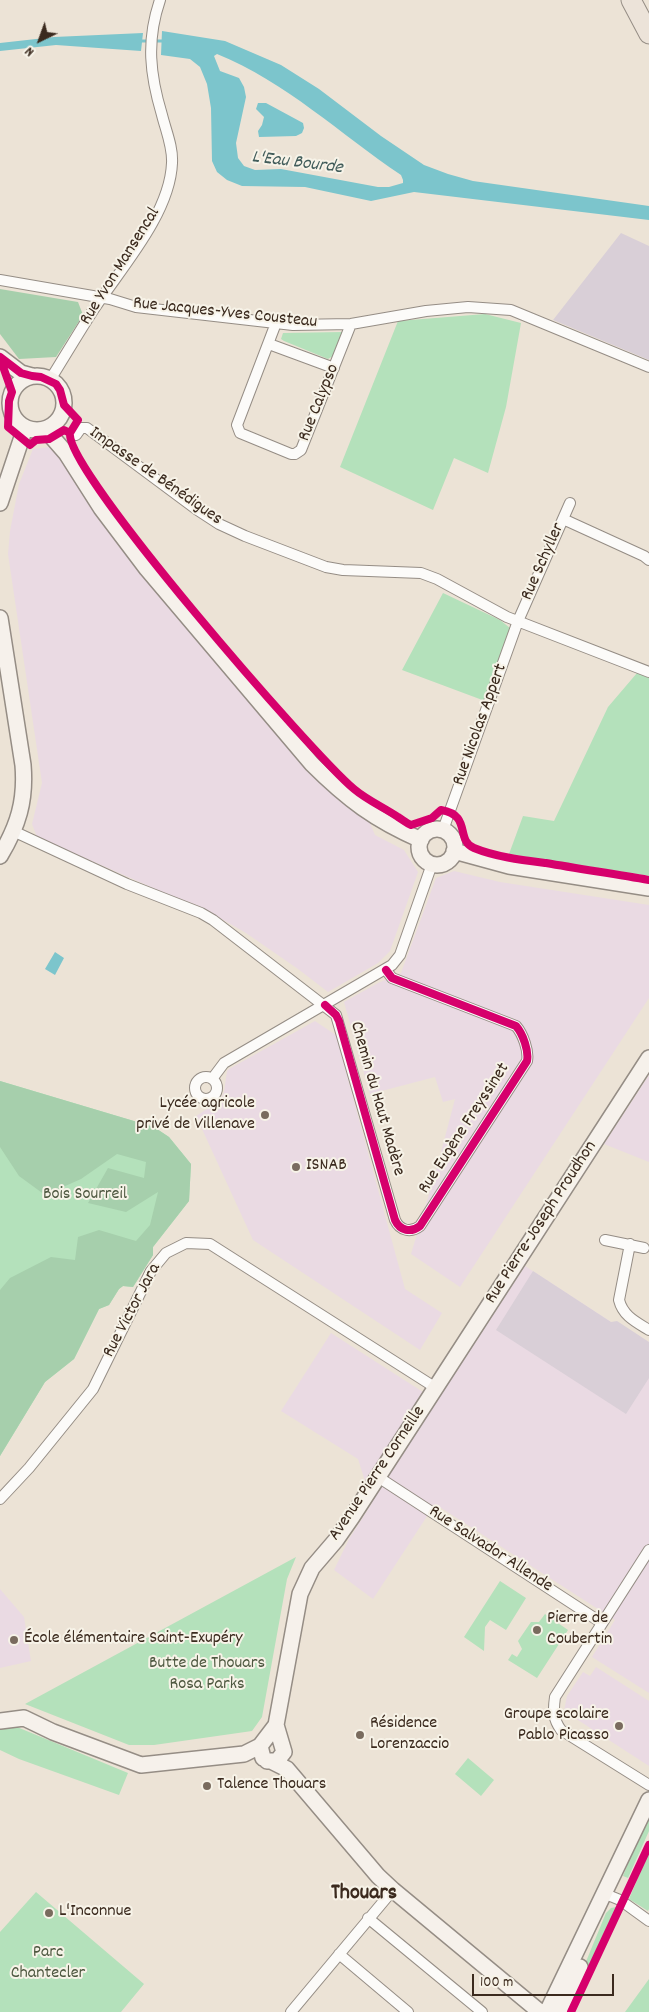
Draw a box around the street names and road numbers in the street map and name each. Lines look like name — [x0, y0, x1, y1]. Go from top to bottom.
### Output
street label: Rue Yvon Mansencal — [76, 204, 166, 330]
street label: Rue Jacques-Yves Cousteau — [132, 294, 318, 334]
street label: Rue Calypso — [295, 361, 345, 445]
street label: Impasse de Bénédigues — [84, 423, 226, 531]
street label: Rue Schyller — [517, 520, 571, 604]
street label: Rue Nicolas Appert — [449, 661, 513, 789]
street label: Chemin du Haut Madère — [344, 1019, 408, 1179]
street label: Rue Eugène Freyssinet — [415, 1059, 515, 1199]
street label: Rue Pierre-Joseph Proudhon — [481, 1138, 603, 1308]
street label: Rue Victor Jara — [99, 1260, 167, 1362]
street label: Avenue Pierre Corneille — [325, 1403, 431, 1545]
street label: Rue Salvador Allende — [424, 1502, 556, 1598]

